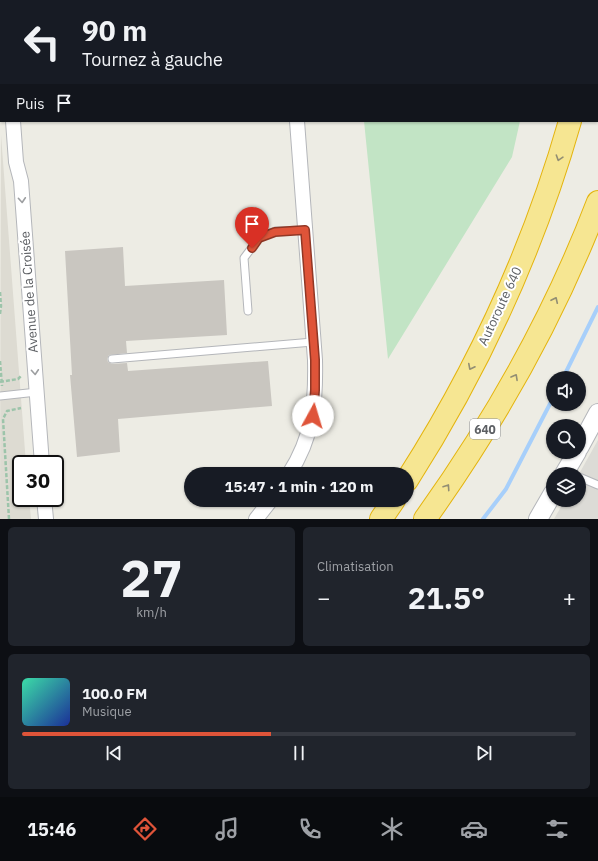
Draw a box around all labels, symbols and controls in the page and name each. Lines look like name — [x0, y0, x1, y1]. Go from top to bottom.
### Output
text: 90 m — [82, 12, 147, 49]
icon: left — [16, 16, 68, 68]
text: Tournez à gauche — [82, 48, 223, 71]
icon: arrive — [53, 92, 75, 114]
text: Puis — [16, 94, 45, 113]
one-way arrow — [555, 155, 564, 162]
one-way arrow — [18, 197, 27, 203]
pin — [235, 207, 269, 248]
icon: arrive — [241, 213, 263, 235]
street label: Avenue de la Croisée — [16, 231, 42, 353]
street label: Autoroute 640 — [474, 264, 526, 348]
one-way arrow — [550, 297, 558, 304]
one-way arrow — [468, 363, 475, 371]
one-way arrow — [31, 369, 40, 375]
map controls — [546, 371, 586, 507]
button: sound — [546, 371, 586, 411]
one-way arrow — [511, 373, 518, 381]
position arrow — [292, 395, 334, 437]
road number: 640 — [470, 419, 500, 439]
button: search — [546, 419, 586, 459]
speed limit sign: 30 — [12, 455, 64, 507]
button: layers — [546, 467, 586, 507]
text: 15:47 · 1 min · 120 m — [225, 477, 373, 496]
one-way arrow — [442, 484, 450, 491]
text: 27 — [120, 544, 183, 611]
text: Climatisation — [317, 558, 394, 575]
text: 21.5° — [408, 578, 485, 617]
text: − — [317, 583, 330, 612]
text: + — [563, 583, 576, 612]
text: km/h — [136, 604, 167, 621]
text: 100.0 FM — [82, 684, 147, 703]
text: Musique — [82, 703, 132, 720]
icon: previous — [103, 742, 125, 764]
icon: pause — [288, 742, 310, 764]
icon: next — [473, 742, 495, 764]
icon: directions — [131, 815, 159, 843]
icon: music — [213, 815, 241, 843]
icon: phone — [296, 815, 324, 843]
icon: climate — [378, 815, 406, 843]
icon: car — [460, 815, 488, 843]
icon: filters — [543, 815, 571, 843]
text: 15:46 — [27, 818, 76, 841]

